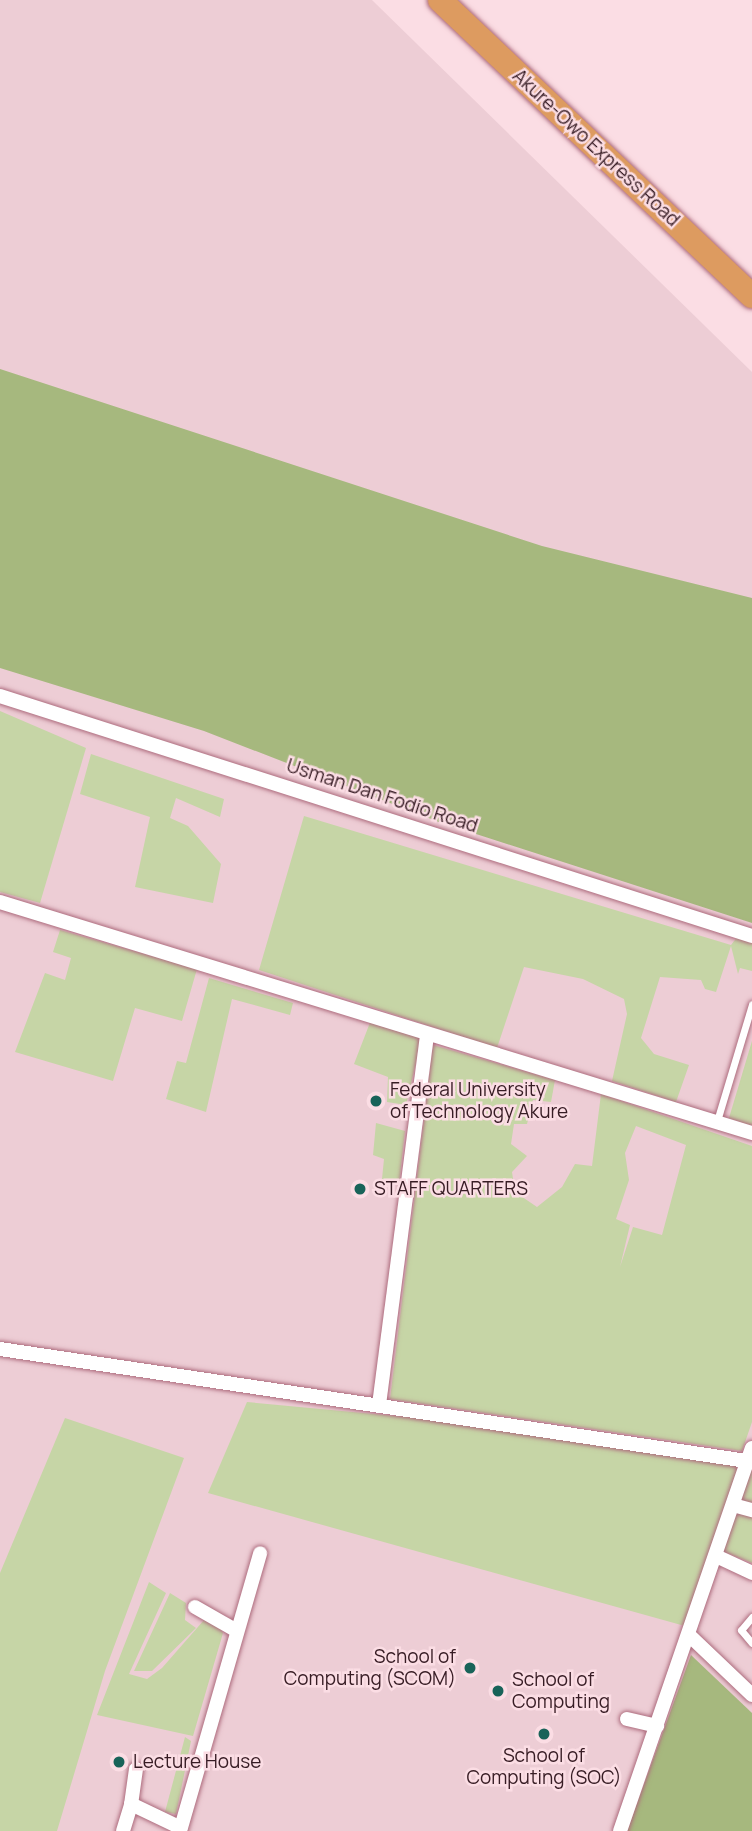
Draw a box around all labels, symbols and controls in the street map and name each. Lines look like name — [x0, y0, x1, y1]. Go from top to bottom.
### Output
street label: Akure-Owo Express Road — [508, 65, 684, 231]
street label: Usman Dan Fodio Road — [283, 754, 481, 838]
place label: Federal University of Technology Akure — [390, 1079, 568, 1123]
marker: Federal University of Technology Akure — [368, 1093, 384, 1109]
place label: STAFF QUARTERS — [374, 1178, 528, 1200]
marker: STAFF QUARTERS — [352, 1181, 368, 1197]
place label: School of Computing (SCOM) — [284, 1646, 456, 1690]
marker: School of Computing (SCOM) — [462, 1660, 478, 1676]
place label: School of Computing — [512, 1669, 610, 1713]
marker: School of Computing — [490, 1683, 506, 1699]
marker: School of Computing (SOC) — [536, 1726, 552, 1742]
place label: School of Computing (SOC) — [466, 1745, 622, 1789]
place label: Lecture House — [133, 1751, 261, 1773]
marker: Lecture House — [111, 1754, 127, 1770]

